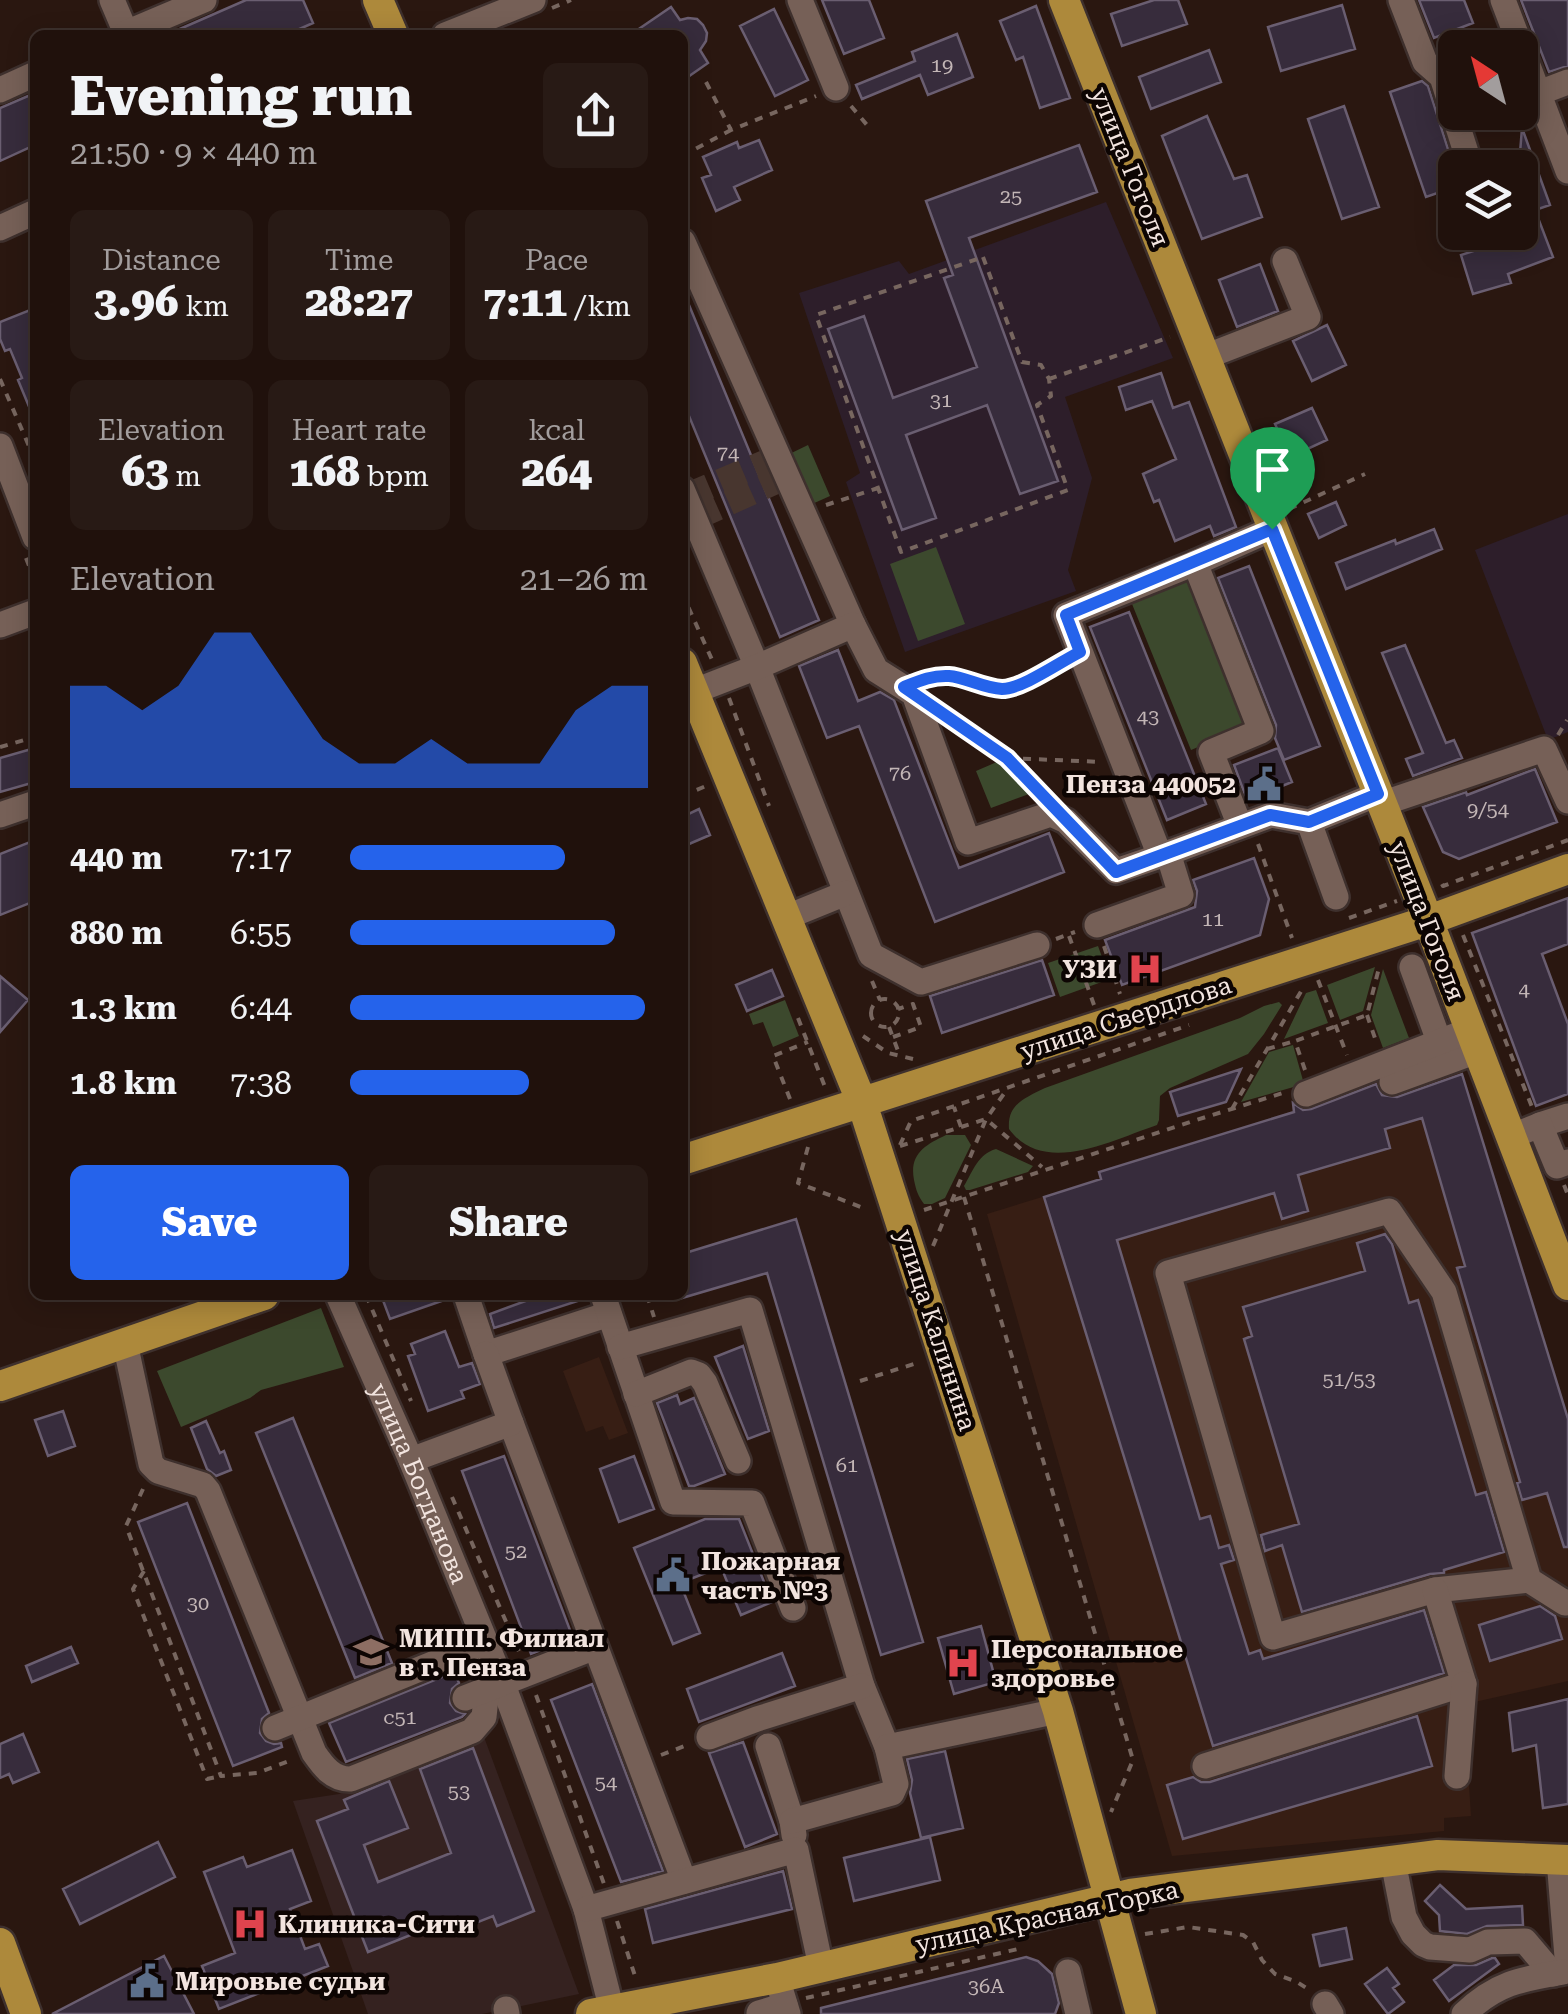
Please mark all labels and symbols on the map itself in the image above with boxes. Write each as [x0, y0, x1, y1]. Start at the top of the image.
north arrow [1438, 30, 1538, 130]
house number: 19 [931, 53, 953, 77]
street label: улица Гоголя [1085, 83, 1175, 251]
house number: 25 [1000, 184, 1022, 208]
house number: 31 [930, 388, 952, 412]
pin [1230, 427, 1315, 530]
house number: 74 [717, 441, 740, 465]
house number: 43 [1137, 704, 1159, 728]
house number: 76 [889, 761, 911, 785]
public building icon: Пенза 440052 [1245, 765, 1283, 803]
place label: Пенза 440052 [1066, 770, 1236, 799]
house number: 9/54 [1467, 797, 1510, 821]
street label: улица Гоголя [1383, 837, 1471, 1005]
house number: 11 [1202, 907, 1224, 931]
hospital icon: УЗИ [1126, 950, 1164, 988]
place label: УЗИ [1063, 955, 1117, 984]
street label: улица Свердлова [1017, 970, 1235, 1066]
house number: 4 [1518, 977, 1530, 1001]
street label: улица Калинина [890, 1226, 982, 1435]
house number: 51/53 [1322, 1367, 1376, 1391]
street label: улица Богданова [364, 1378, 475, 1588]
house number: 61 [836, 1453, 858, 1477]
house number: 52 [505, 1539, 527, 1563]
place label: Пожарная часть №3 [701, 1547, 841, 1605]
public building icon: Пожарная часть №3 [654, 1556, 692, 1594]
house number: 30 [187, 1591, 209, 1615]
place label: МИПП. Филиал в г. Пенза [399, 1624, 604, 1682]
school or university icon: МИПП. Филиал в г. Пенза [352, 1633, 390, 1671]
place label: Персональное здоровье [991, 1635, 1183, 1693]
hospital icon: Персональное здоровье [944, 1644, 982, 1682]
house number: с51 [383, 1705, 417, 1729]
house number: 54 [595, 1770, 618, 1794]
house number: 53 [448, 1779, 470, 1803]
street label: улица Красная Горка [913, 1875, 1181, 1959]
hospital icon: Клиника-Сити [231, 1905, 269, 1943]
place label: Клиника-Сити [278, 1910, 475, 1939]
public building icon: Мировые судьи [128, 1962, 166, 2000]
place label: Мировые судьи [175, 1967, 385, 1996]
house number: 36А [968, 1974, 1004, 1998]

